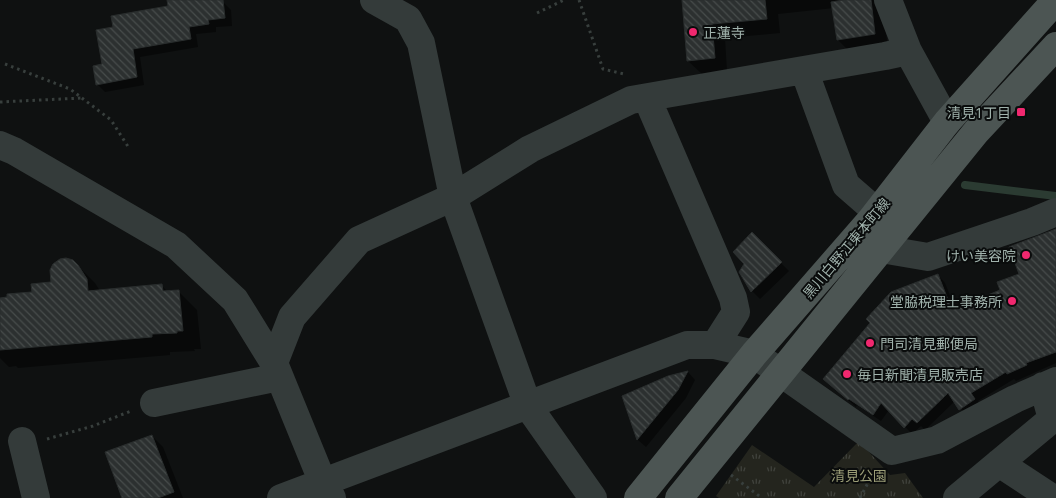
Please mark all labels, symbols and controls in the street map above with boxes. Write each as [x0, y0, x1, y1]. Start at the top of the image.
place label: 正蓮寺 [703, 23, 745, 42]
marker: 正蓮寺 [687, 26, 699, 38]
place label: 清見1丁目 [947, 103, 1011, 122]
marker: 清見1丁目 [1015, 106, 1027, 118]
street label: 黒川白野江東本町線 [798, 194, 894, 302]
place label: けい美容院 [946, 246, 1016, 265]
marker: けい美容院 [1020, 249, 1032, 261]
place label: 堂脇税理士事務所 [890, 292, 1002, 311]
marker: 堂脇税理士事務所 [1006, 295, 1018, 307]
place label: 門司清見郵便局 [880, 334, 978, 353]
marker: 門司清見郵便局 [864, 337, 876, 349]
place label: 毎日新聞清見販売店 [857, 365, 983, 384]
marker: 毎日新聞清見販売店 [841, 368, 853, 380]
park label: 清見公園 [831, 466, 887, 485]

